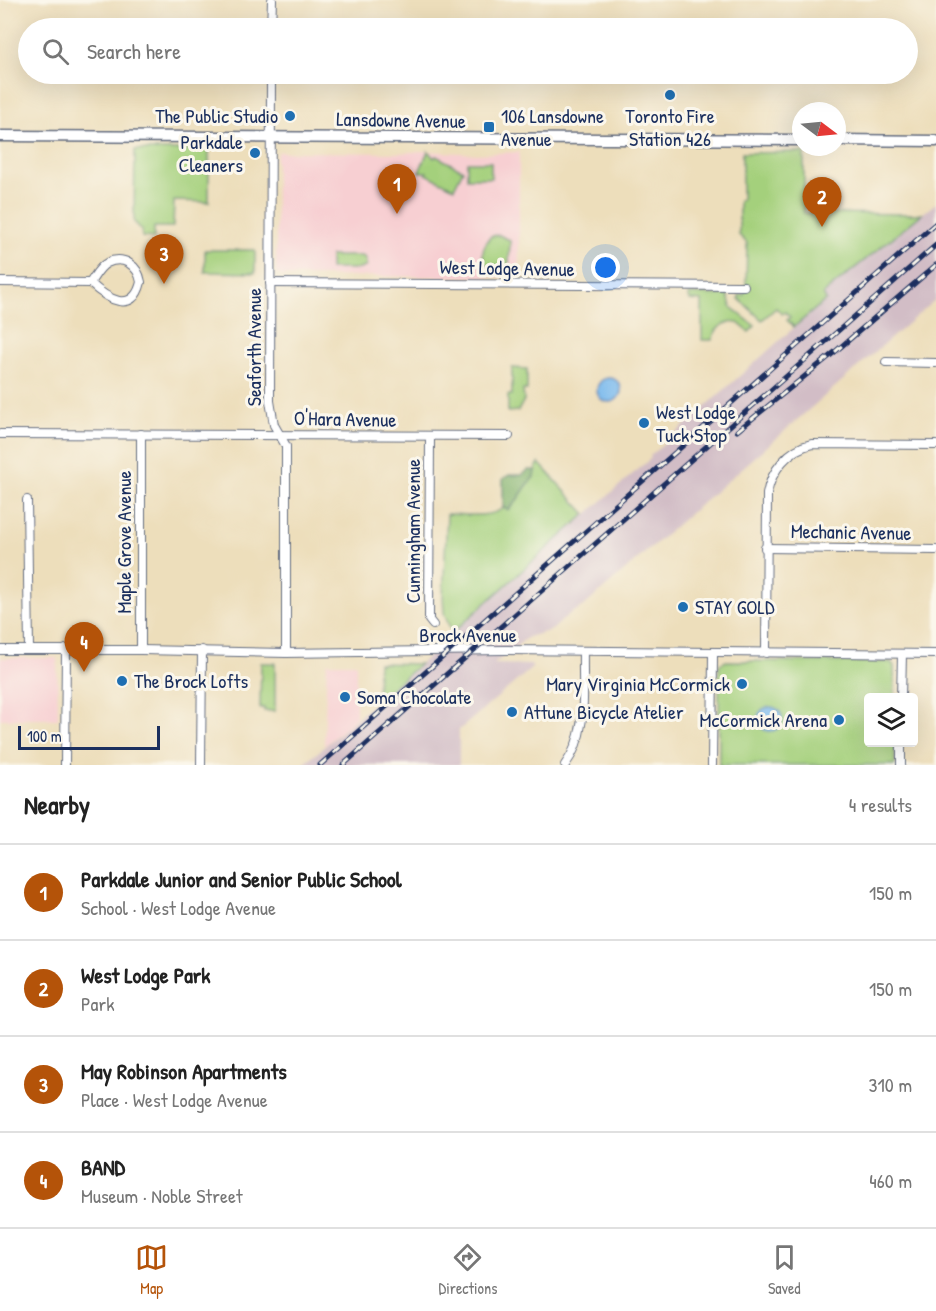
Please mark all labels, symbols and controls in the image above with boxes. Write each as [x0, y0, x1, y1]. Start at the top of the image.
search box [18, 18, 918, 84]
icon: search [39, 35, 72, 68]
text: Search here [87, 36, 181, 66]
marker: Toronto Fire Station 426 [663, 88, 677, 102]
place label: The Public Studio [155, 102, 278, 129]
place label: 106 Lansdowne Avenue [501, 102, 604, 152]
place label: Toronto Fire Station 426 [625, 102, 715, 152]
north arrow [792, 102, 846, 156]
street label: Lansdowne Avenue [336, 105, 466, 134]
marker: The Public Studio [283, 109, 297, 123]
marker: 106 Lansdowne Avenue [482, 120, 496, 134]
place label: Parkdale Cleaners [179, 128, 243, 178]
marker: Parkdale Cleaners [248, 146, 262, 160]
pin: 1 [378, 164, 416, 214]
pin: 2 [802, 178, 842, 227]
pin: 3 [144, 234, 184, 284]
street label: West Lodge Avenue [439, 253, 575, 282]
your location [591, 253, 620, 282]
street label: Seaforth Avenue [240, 288, 267, 406]
place label: West Lodge Tuck Stop [656, 398, 736, 448]
street label: O'Hara Avenue [294, 404, 397, 433]
marker: West Lodge Tuck Stop [637, 416, 651, 430]
street label: Cunningham Avenue [399, 459, 426, 603]
street label: Maple Grove Avenue [110, 471, 137, 613]
street label: Mechanic Avenue [791, 517, 912, 546]
place label: STAY GOLD [695, 593, 775, 620]
marker: STAY GOLD [676, 600, 690, 614]
street label: Brock Avenue [419, 621, 517, 648]
pin: 4 [64, 622, 104, 672]
place label: The Brock Lofts [134, 667, 248, 694]
place label: Mary Virginia McCormick [546, 670, 730, 697]
marker: The Brock Lofts [115, 674, 129, 688]
marker: Mary Virginia McCormick [735, 677, 749, 691]
place label: Soma Chocolate [357, 683, 472, 710]
marker: Soma Chocolate [338, 690, 352, 704]
map controls [864, 693, 918, 747]
button: layers [864, 693, 918, 747]
place label: Attune Bicycle Atelier [524, 698, 684, 725]
marker: Attune Bicycle Atelier [505, 705, 519, 719]
place label: McCormick Arena [700, 706, 827, 733]
marker: McCormick Arena [832, 713, 846, 727]
scale bar [18, 723, 160, 750]
text: 100 m [27, 725, 62, 747]
text: Nearby [24, 787, 90, 822]
text: 4 results [849, 791, 912, 818]
text: Parkdale Junior and Senior Public School [81, 864, 402, 894]
text: 1 [40, 879, 47, 906]
text: 150 m [869, 879, 912, 906]
text: School · West Lodge Avenue [81, 894, 276, 921]
text: West Lodge Park [81, 960, 210, 990]
text: 2 [39, 975, 48, 1002]
text: 150 m [869, 975, 912, 1002]
text: Park [81, 990, 114, 1017]
text: May Robinson Apartments [81, 1056, 287, 1086]
text: 3 [39, 1071, 48, 1098]
text: 310 m [869, 1071, 912, 1098]
text: Place · West Lodge Avenue [81, 1086, 268, 1113]
text: BAND [81, 1152, 125, 1182]
text: 4 [40, 1167, 47, 1194]
text: 460 m [869, 1167, 912, 1194]
text: Museum · Noble Street [81, 1182, 243, 1209]
tab: Map [135, 1241, 168, 1299]
tab: Directions [439, 1241, 497, 1299]
tab: Saved [768, 1241, 801, 1299]

